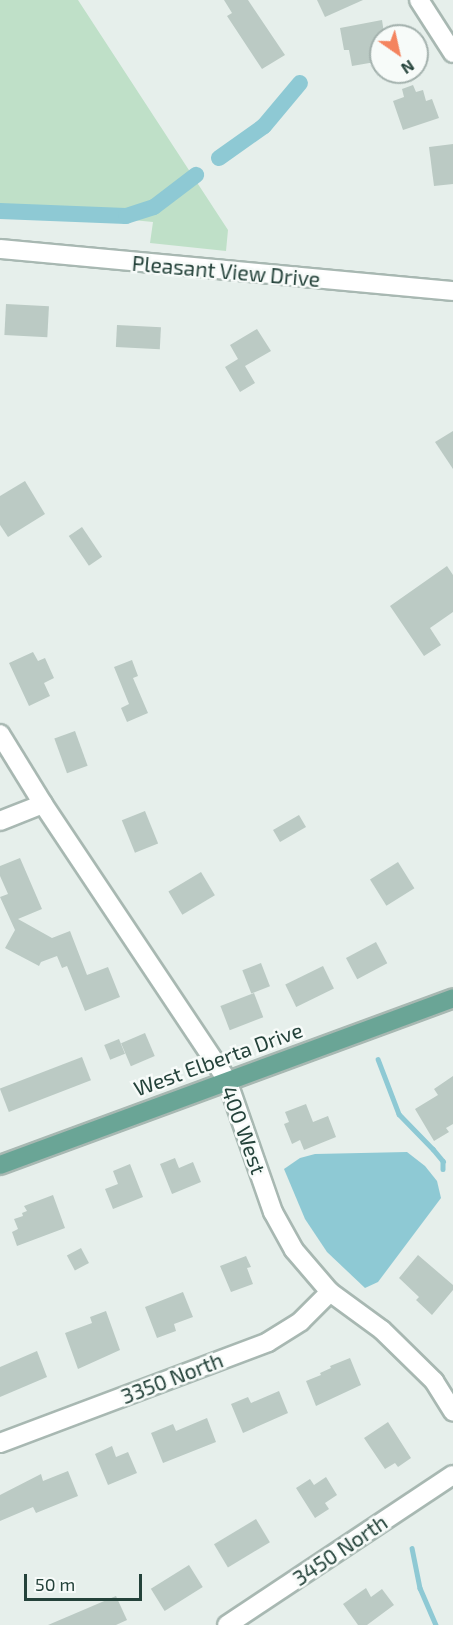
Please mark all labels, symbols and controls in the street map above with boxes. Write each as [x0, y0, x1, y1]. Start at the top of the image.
north arrow [369, 24, 429, 84]
text: N [398, 57, 418, 79]
street label: Pleasant View Drive [130, 250, 322, 292]
street label: West Elberta Drive [130, 1017, 306, 1101]
street label: 400 West [216, 1082, 272, 1178]
street label: 3350 North [117, 1347, 227, 1409]
street label: 3450 North [288, 1509, 392, 1591]
scale bar [27, 1562, 146, 1600]
text: 50 m [35, 1573, 75, 1595]

